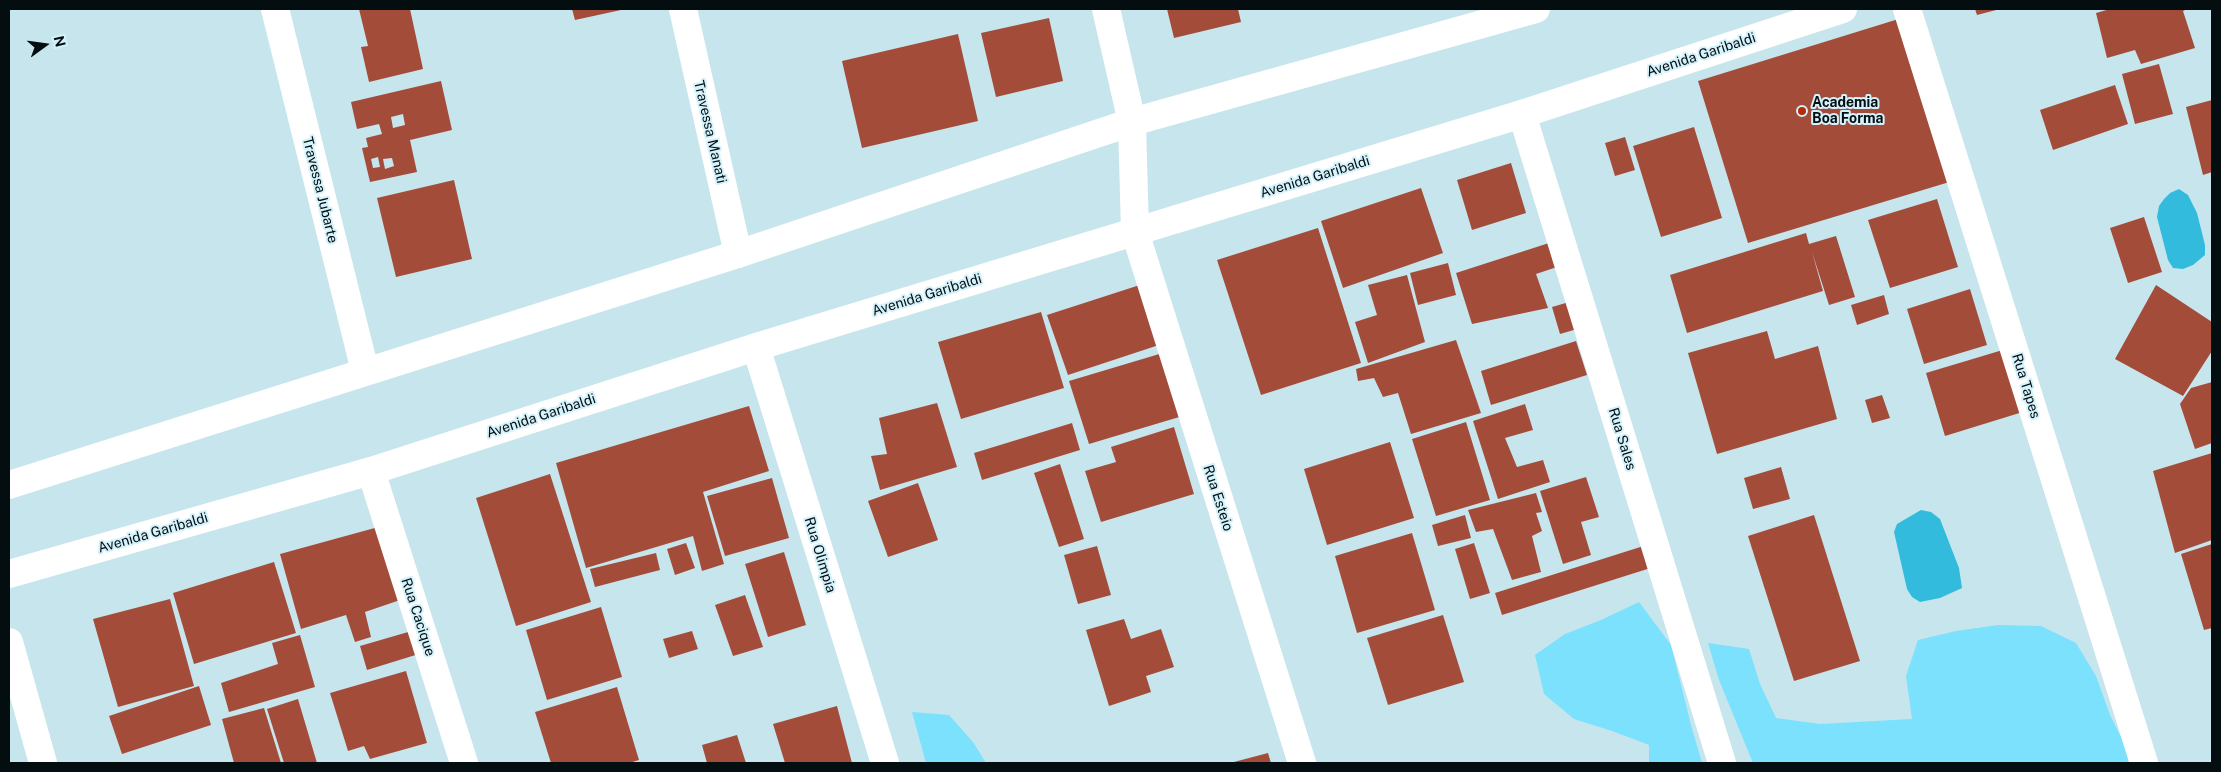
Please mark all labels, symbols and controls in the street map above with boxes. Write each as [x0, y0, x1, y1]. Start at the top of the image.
north arrow [20, 20, 70, 70]
street label: Avenida Garibaldi [1644, 29, 1758, 81]
text: N [50, 34, 69, 49]
street label: Travessa Manati [690, 79, 730, 185]
place label: Academia Boa Forma [1812, 95, 1883, 128]
marker: Academia Boa Forma [1796, 105, 1808, 117]
street label: Travessa Jubarte [299, 135, 341, 245]
street label: Avenida Garibaldi [1258, 152, 1372, 202]
street label: Avenida Garibaldi [870, 270, 984, 320]
street label: Rua Tapes [2008, 351, 2044, 421]
street label: Avenida Garibaldi [484, 390, 598, 442]
street label: Rua Sales [1605, 406, 1639, 472]
street label: Rua Esteio [1199, 463, 1237, 533]
street label: Avenida Garibaldi [96, 509, 210, 557]
street label: Rua Olimpia [801, 515, 839, 595]
street label: Rua Cacique [397, 576, 439, 658]

